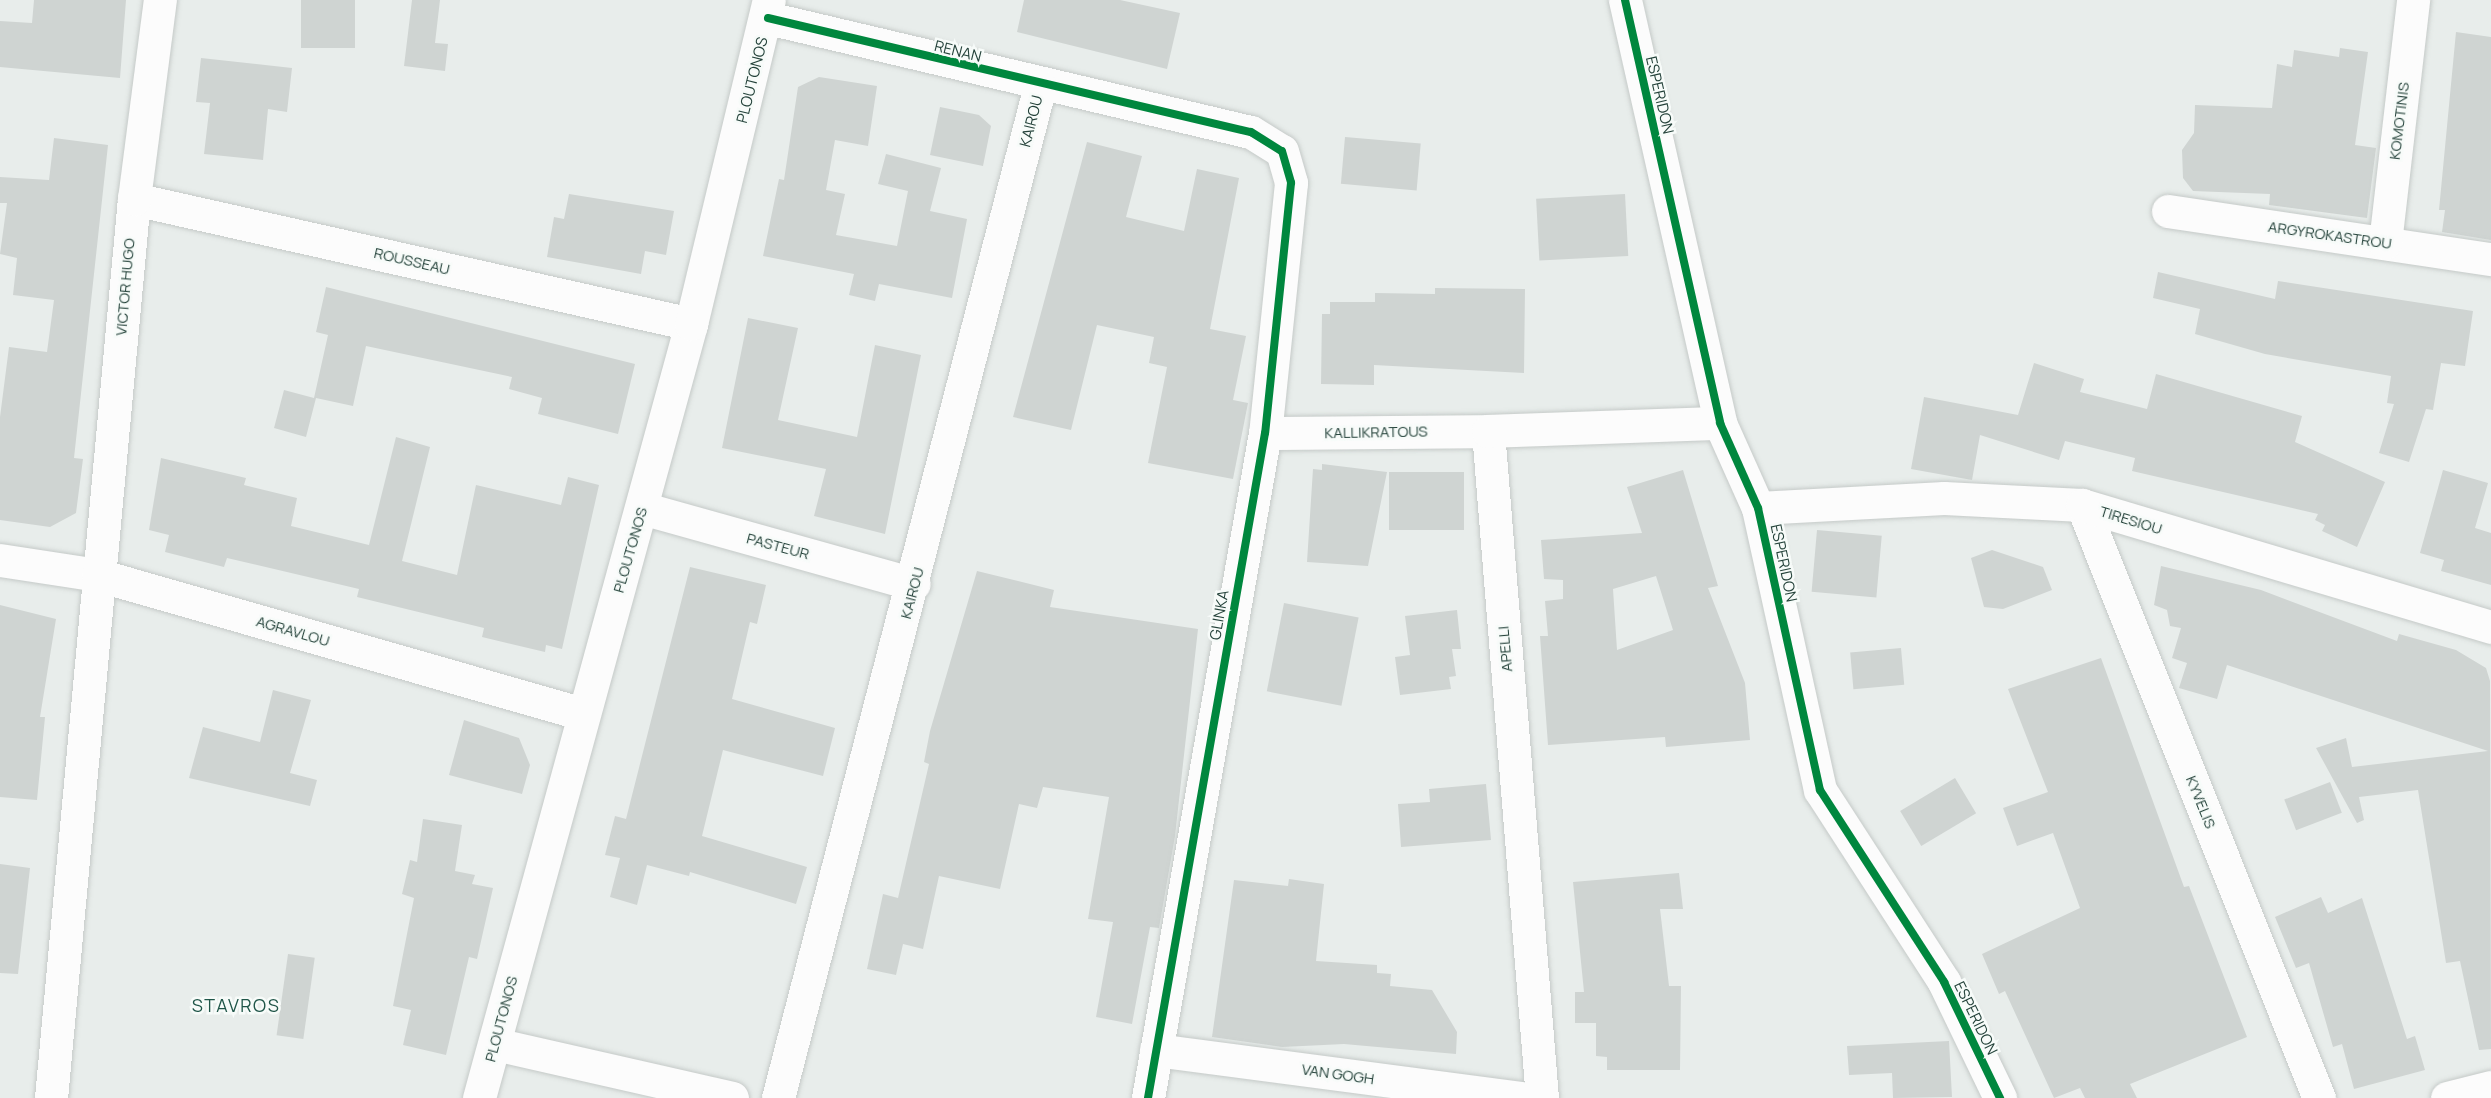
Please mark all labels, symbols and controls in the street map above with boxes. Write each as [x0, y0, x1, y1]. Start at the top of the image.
street label: PLOUTONOS [733, 35, 771, 125]
street label: RENAN [933, 36, 983, 66]
street label: ESPERIDON [1642, 54, 1678, 136]
street label: KOMOTINIS [2385, 81, 2413, 161]
street label: KAIROU [1016, 93, 1046, 149]
street label: ARGYROKASTROU [2267, 217, 2393, 253]
street label: VICTOR HUGO [112, 238, 138, 336]
street label: ROUSSEAU [372, 244, 452, 278]
street label: KALLIKRATOUS [1324, 422, 1428, 442]
street label: TIRESIOU [2098, 502, 2164, 538]
street label: PLOUTONOS [609, 505, 651, 595]
street label: ESPERIDON [1767, 522, 1801, 604]
street label: PASTEUR [745, 529, 811, 563]
street label: KAIROU [896, 565, 928, 621]
street label: GLINKA [1206, 589, 1232, 641]
street label: AGRAVLOU [254, 612, 332, 650]
street label: APELLI [1494, 625, 1516, 673]
street label: KYVELIS [2182, 773, 2220, 831]
street label: PLOUTONOS [481, 974, 521, 1064]
street label: ESPERIDON [1951, 978, 2001, 1058]
district label: STAVROS [192, 994, 280, 1016]
street label: VAN GOGH [1301, 1060, 1375, 1088]

